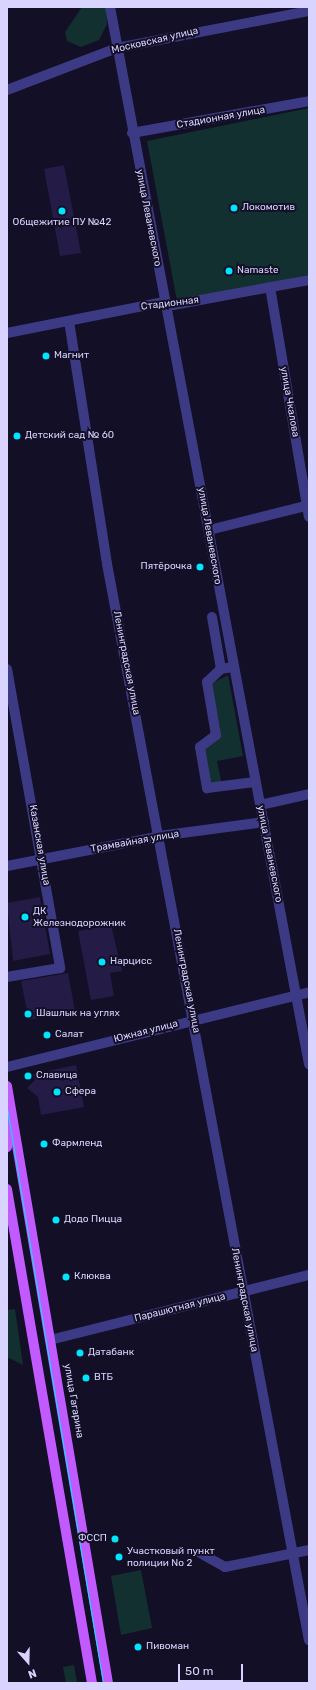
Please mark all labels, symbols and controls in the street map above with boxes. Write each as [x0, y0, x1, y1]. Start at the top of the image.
street label: Московская улица [110, 25, 200, 57]
street label: Стадионная улица [176, 104, 266, 132]
street label: улица Леваневского [133, 168, 163, 268]
place label: Локомотив [242, 202, 295, 214]
marker: Локомотив [229, 203, 239, 213]
marker: Общежитие ПУ №42 [57, 206, 67, 216]
place label: Общежитие ПУ №42 [13, 217, 111, 229]
place label: Namaste [237, 265, 278, 277]
marker: Namaste [224, 266, 234, 276]
street label: Стадионная [140, 294, 200, 314]
place label: Магнит [54, 350, 89, 362]
marker: Магнит [41, 351, 51, 361]
street label: улица Чкалова [277, 366, 301, 438]
place label: Детский сад № 60 [25, 430, 114, 442]
marker: Детский сад № 60 [12, 431, 22, 441]
street label: улица Леваневского [195, 486, 223, 586]
place label: Пятёрочка [141, 561, 192, 573]
marker: Пятёрочка [195, 562, 205, 572]
street label: Ленинградская улица [110, 610, 142, 716]
street label: Казанская улица [26, 804, 52, 886]
street label: улица Леваневского [254, 804, 284, 904]
street label: Трамвайная улица [90, 828, 180, 856]
place label: ДК Железнодорожник [33, 905, 126, 928]
marker: ДК Железнодорожник [20, 912, 30, 922]
street label: Ленинградская улица [170, 928, 202, 1034]
place label: Нарцисс [110, 956, 152, 968]
marker: Нарцисс [97, 957, 107, 967]
place label: Шашлык на углях [36, 1008, 120, 1020]
marker: Шашлык на углях [23, 1009, 33, 1019]
street label: Южная улица [113, 1018, 179, 1046]
place label: Салат [55, 1029, 84, 1041]
marker: Салат [42, 1030, 52, 1040]
place label: Славица [36, 1070, 77, 1082]
marker: Славица [23, 1071, 33, 1081]
place label: Сфера [65, 1086, 96, 1098]
marker: Сфера [52, 1087, 62, 1097]
place label: Фармленд [52, 1138, 102, 1150]
marker: Фармленд [39, 1139, 49, 1149]
place label: Додо Пицца [64, 1214, 122, 1226]
marker: Додо Пицца [51, 1215, 61, 1225]
street label: Ленинградская улица [228, 1247, 260, 1353]
place label: Клюква [74, 1271, 111, 1283]
marker: Клюква [61, 1272, 71, 1282]
street label: Парашютная улица [133, 1291, 227, 1325]
place label: Датабанк [88, 1347, 134, 1359]
marker: Датабанк [75, 1348, 85, 1358]
street label: улица Гагарина [61, 1363, 85, 1439]
place label: ВТБ [94, 1372, 113, 1384]
marker: ВТБ [81, 1373, 91, 1383]
place label: ФССП [78, 1533, 107, 1545]
marker: ФССП [110, 1534, 120, 1544]
place label: Участковый пункт полиции No 2 [127, 1545, 215, 1568]
marker: Участковый пункт полиции No 2 [114, 1552, 124, 1562]
place label: Пивоман [146, 1641, 189, 1653]
north arrow [8, 1642, 48, 1682]
marker: Пивоман [133, 1642, 143, 1652]
scale bar [180, 1656, 245, 1682]
text: 50 m [185, 1664, 213, 1678]
text: N [26, 1666, 38, 1681]

